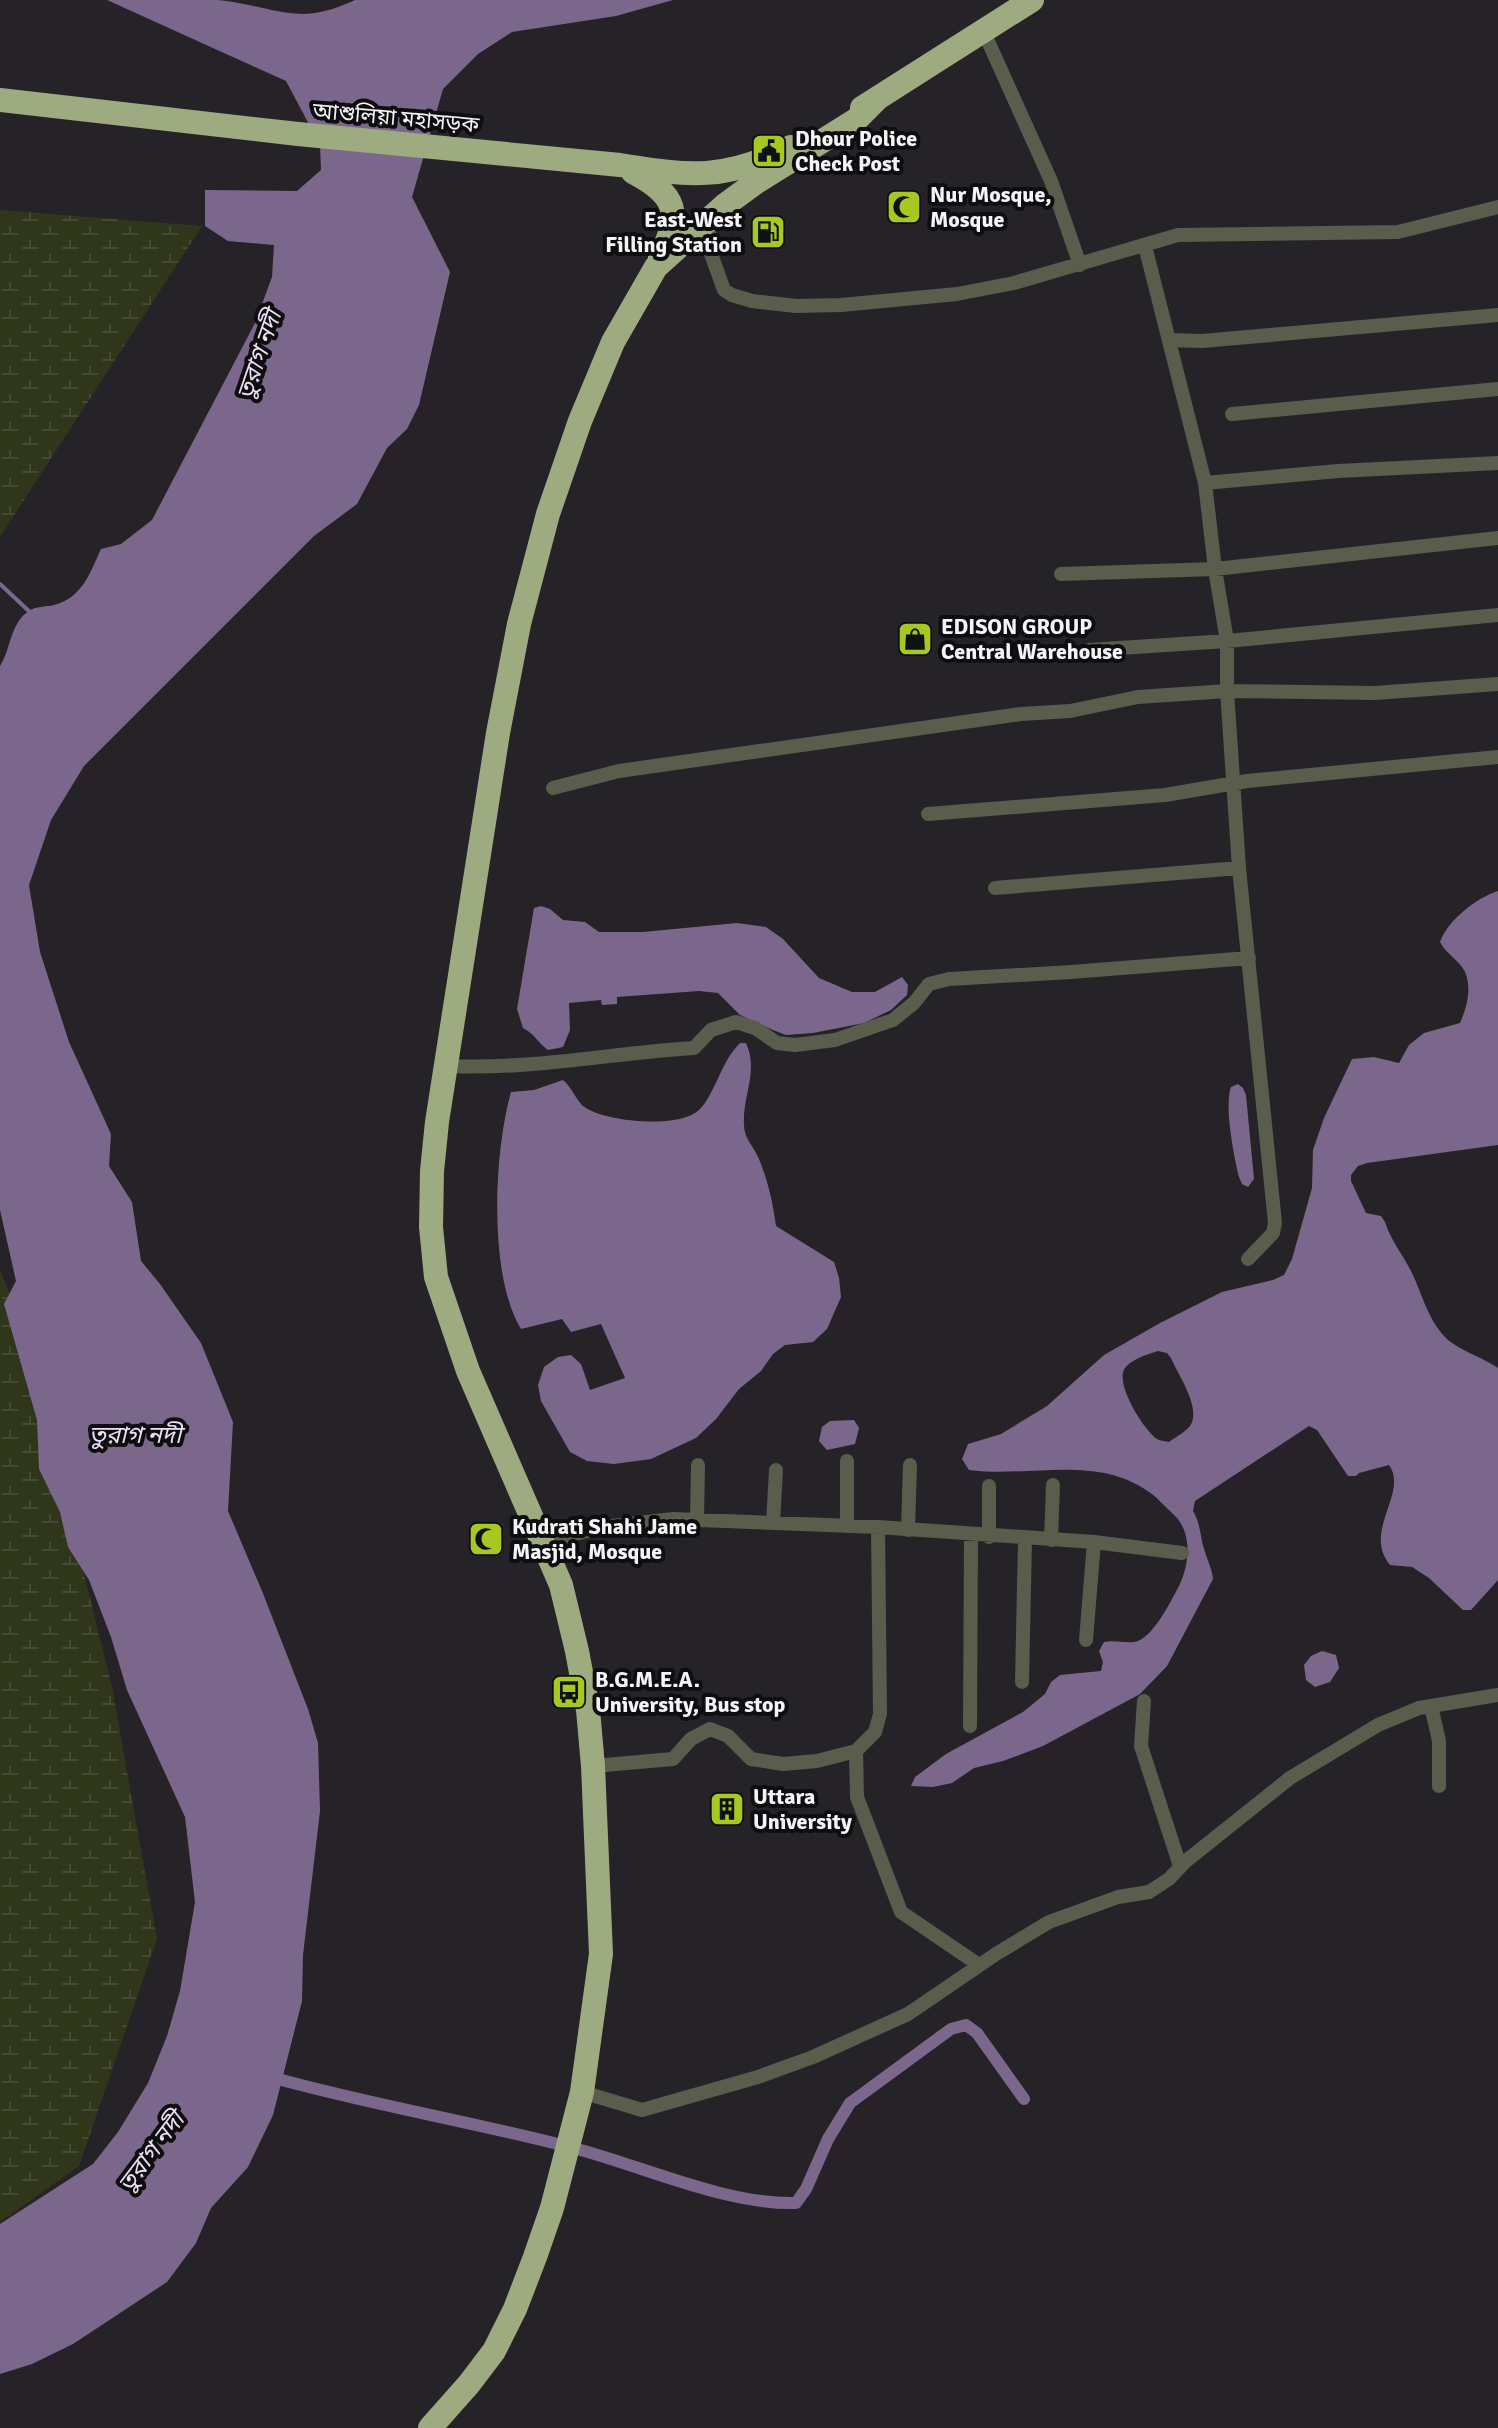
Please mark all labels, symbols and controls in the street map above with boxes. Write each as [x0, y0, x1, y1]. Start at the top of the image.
street label: আশুলিয়া মহাসড়ক [311, 97, 480, 138]
place label: Dhour Police Check Post [795, 125, 917, 177]
public building icon: Dhour Police Check Post [750, 132, 788, 170]
place label: Nur Mosque, Mosque [930, 181, 1052, 233]
mosque icon: Nur Mosque, Mosque [885, 188, 923, 226]
place label: East-West Filling Station [605, 206, 742, 258]
fuel station icon: East-West Filling Station [749, 213, 787, 251]
water label: তুরাগ নদী [230, 302, 290, 404]
place label: EDISON GROUP Central Warehouse [941, 613, 1123, 665]
shop icon: EDISON GROUP Central Warehouse [896, 620, 934, 658]
water label: তুরাগ নদী [89, 1420, 186, 1450]
place label: Kudrati Shahi Jame Masjid, Mosque [512, 1513, 697, 1565]
mosque icon: Kudrati Shahi Jame Masjid, Mosque [467, 1520, 505, 1558]
place label: B.G.M.E.A. University, Bus stop [595, 1666, 786, 1718]
bus stop icon: B.G.M.E.A. University, Bus stop [550, 1673, 588, 1711]
place label: Uttara University [753, 1783, 852, 1835]
building icon: Uttara University [708, 1790, 746, 1828]
water label: তুরাগ নদী [111, 2102, 194, 2198]

